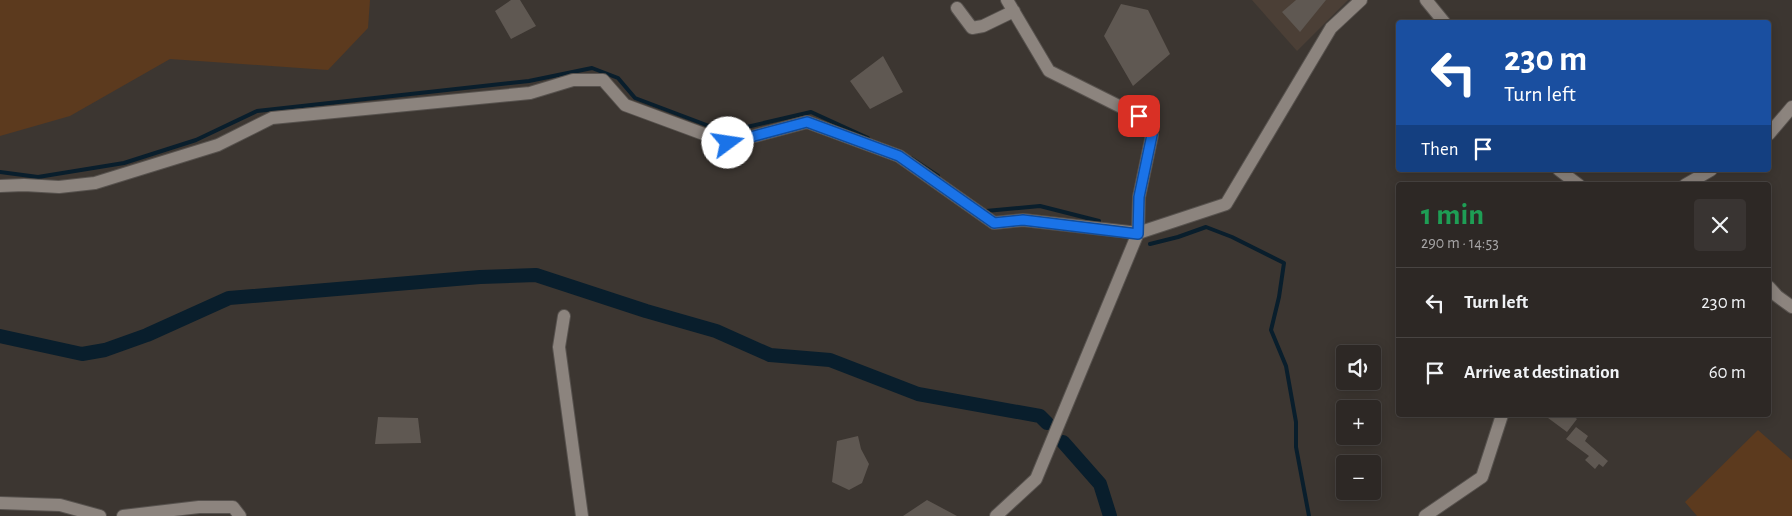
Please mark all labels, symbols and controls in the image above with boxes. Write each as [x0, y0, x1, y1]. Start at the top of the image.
icon: left [1421, 40, 1486, 105]
text: 230 m [1504, 42, 1587, 77]
text: Turn left [1504, 83, 1576, 105]
pin [1118, 95, 1160, 137]
icon: arrive [1125, 102, 1153, 130]
position arrow [701, 116, 753, 168]
icon: arrive [1469, 135, 1497, 163]
text: Then [1421, 140, 1459, 159]
button: close [1694, 199, 1746, 251]
text: 1 min [1421, 200, 1484, 230]
text: 290 m · 14:53 [1421, 235, 1499, 251]
icon: left [1421, 289, 1449, 317]
text: Turn left [1464, 293, 1528, 312]
text: 230 m [1701, 293, 1746, 312]
map controls [1336, 345, 1381, 500]
button: sound [1336, 345, 1381, 390]
icon: arrive [1421, 359, 1449, 387]
text: Arrive at destination [1464, 363, 1620, 382]
text: 60 m [1709, 363, 1746, 382]
button: + [1336, 400, 1381, 445]
button: − [1336, 455, 1381, 500]

